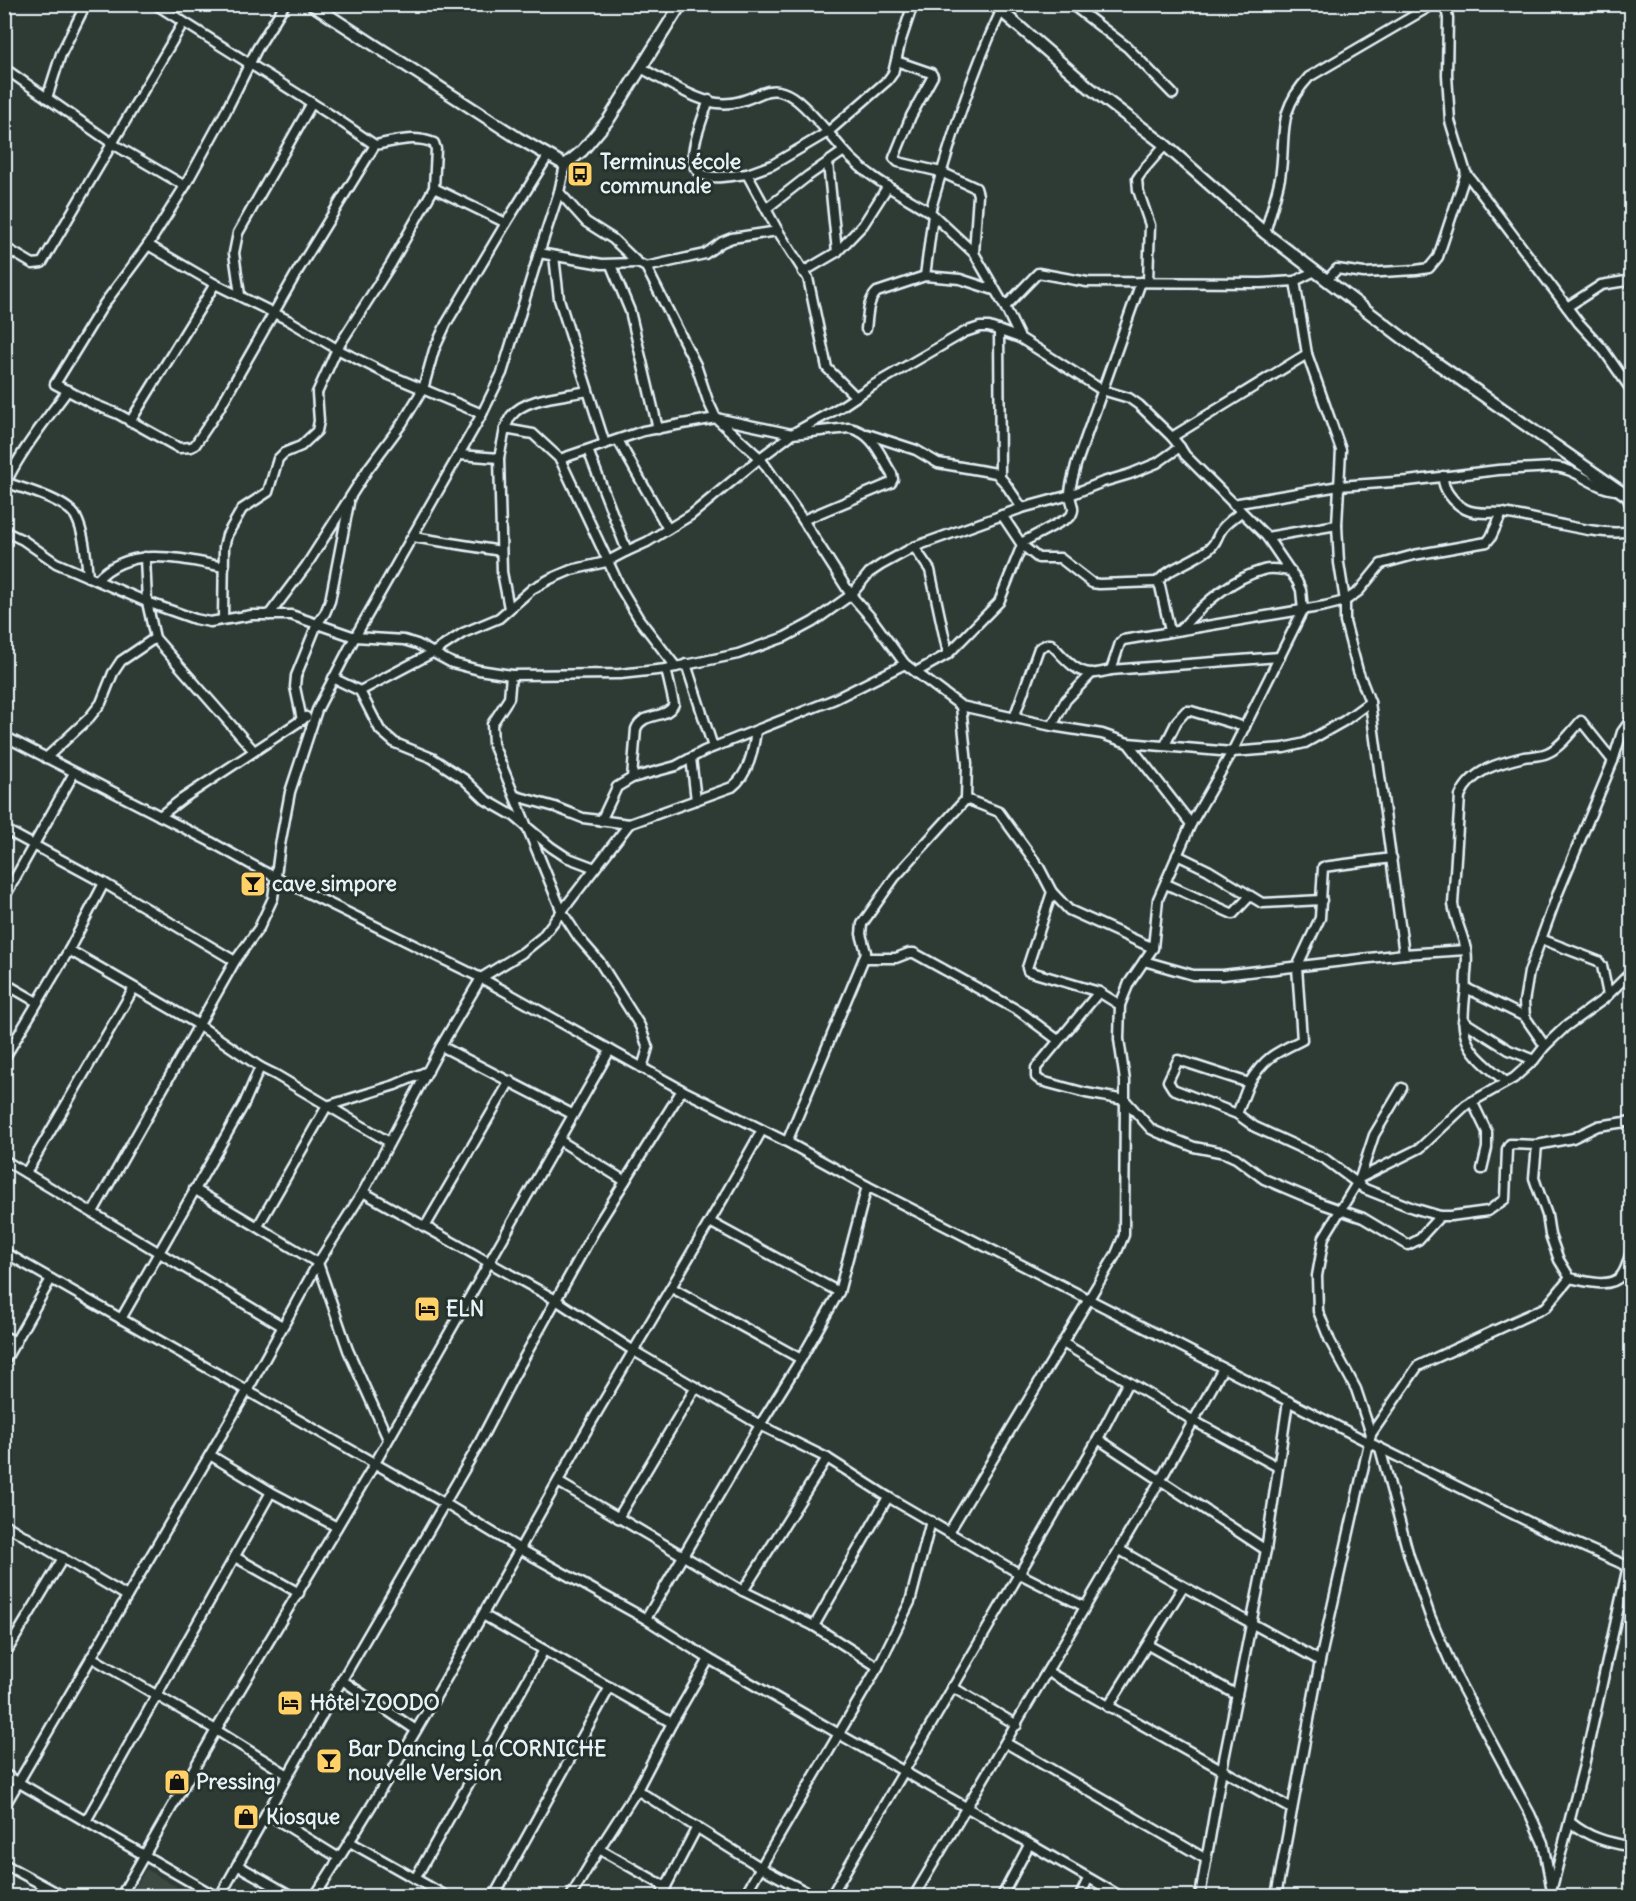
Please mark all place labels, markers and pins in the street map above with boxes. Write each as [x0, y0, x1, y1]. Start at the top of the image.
place label: Terminus école communale [600, 148, 741, 199]
bus stop icon: Terminus école communale [565, 159, 595, 189]
bar icon: cave simpore [238, 869, 268, 899]
place label: cave simpore [272, 870, 397, 897]
hotel icon: ELN [412, 1294, 442, 1324]
place label: ELN [446, 1295, 484, 1322]
hotel icon: Hôtel ZOODO [275, 1688, 305, 1718]
place label: Hôtel ZOODO [310, 1689, 440, 1716]
place label: Bar Dancing La CORNICHE nouvelle Version [348, 1735, 606, 1786]
bar icon: Bar Dancing La CORNICHE nouvelle Version [314, 1746, 344, 1776]
shop icon: Pressing [162, 1767, 192, 1797]
place label: Pressing [196, 1768, 276, 1795]
shop icon: Kiosque [231, 1802, 261, 1832]
place label: Kiosque [266, 1803, 340, 1830]

